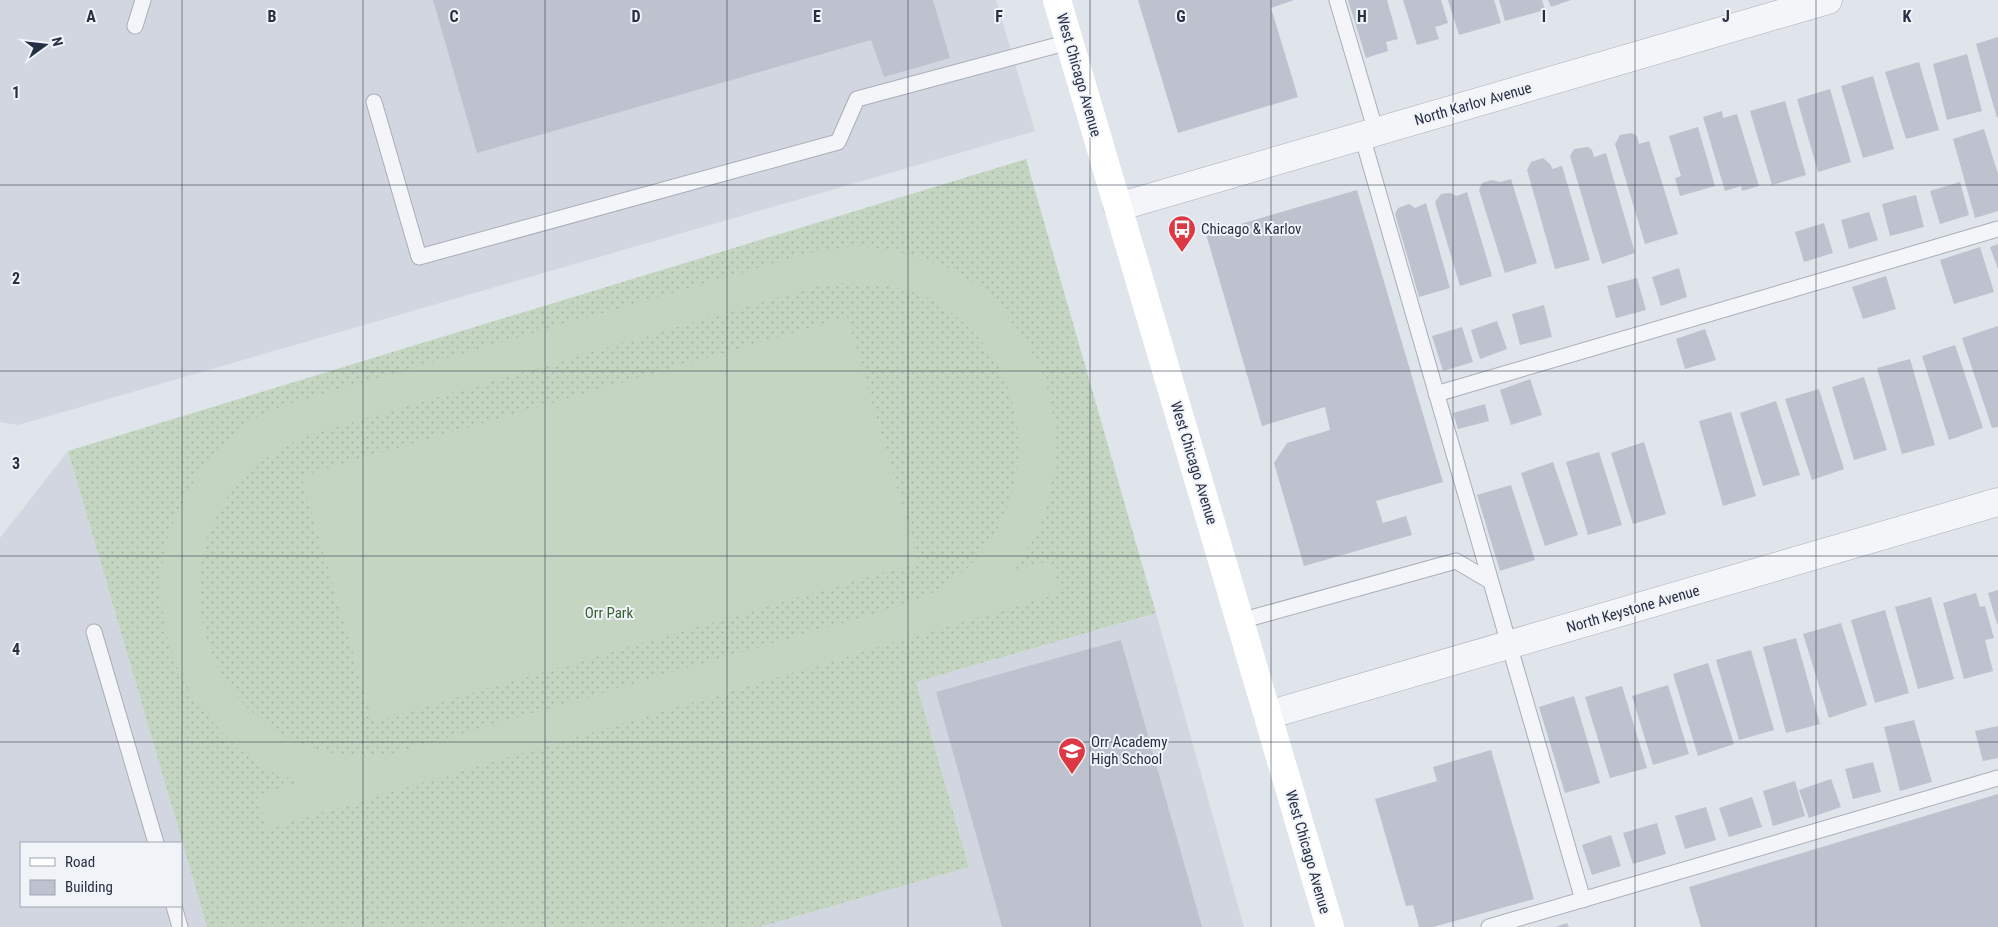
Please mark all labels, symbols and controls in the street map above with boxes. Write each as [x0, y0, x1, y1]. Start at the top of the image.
text: A [86, 7, 96, 26]
text: B [268, 7, 277, 26]
text: C [449, 7, 459, 26]
text: D [631, 7, 641, 26]
text: E [813, 7, 821, 26]
text: F [995, 7, 1003, 26]
text: G [1176, 7, 1186, 26]
text: H [1357, 7, 1367, 26]
text: I [1542, 7, 1546, 26]
text: J [1722, 7, 1730, 26]
text: K [1903, 7, 1912, 26]
street label: West Chicago Avenue [1053, 11, 1105, 139]
north arrow [20, 20, 70, 70]
text: N [49, 35, 66, 48]
street label: North Karlov Avenue [1412, 79, 1534, 129]
text: 1 [12, 83, 20, 102]
bus stop icon: Chicago & Karlov [1167, 214, 1197, 253]
place label: Chicago & Karlov [1201, 220, 1302, 238]
text: 2 [12, 269, 20, 288]
street label: West Chicago Avenue [1167, 399, 1221, 527]
text: 3 [12, 454, 20, 473]
street label: North Keystone Avenue [1564, 581, 1702, 637]
park label: Orr Park [585, 604, 633, 622]
text: 4 [12, 640, 20, 659]
place label: Orr Academy High School [1091, 733, 1167, 768]
school or university icon: Orr Academy High School [1057, 736, 1087, 775]
street label: West Chicago Avenue [1282, 788, 1334, 916]
legend [20, 842, 182, 907]
text: Road [65, 853, 95, 871]
text: Building [65, 878, 113, 896]

